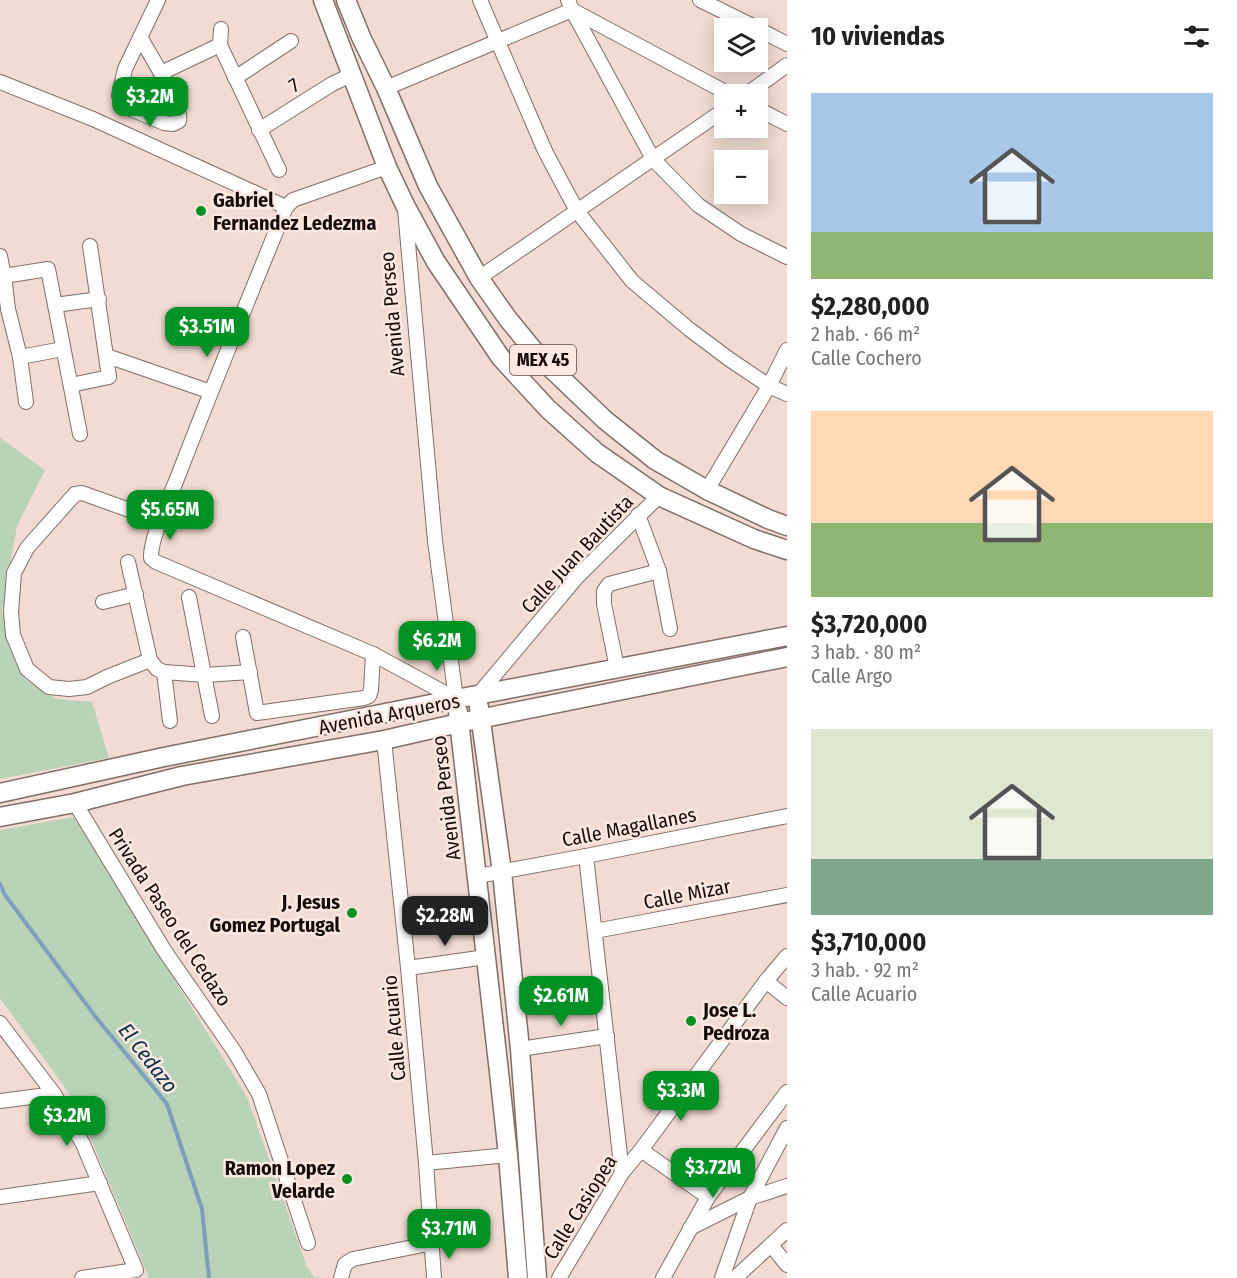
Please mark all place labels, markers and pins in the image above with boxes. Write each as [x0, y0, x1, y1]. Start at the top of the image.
pin: $3.2M [108, 77, 192, 128]
place label: Gabriel Fernandez Ledezma [213, 188, 376, 235]
marker: Gabriel Fernandez Ledezma [194, 204, 208, 218]
pin: $3.51M [158, 307, 256, 358]
pin: $5.65M [121, 490, 219, 541]
pin: $6.2M [395, 621, 479, 672]
place label: J. Jesus Gomez Portugal [209, 890, 341, 937]
pin: $2.28M [396, 896, 494, 947]
marker: J. Jesus Gomez Portugal [345, 906, 359, 920]
pin: $2.61M [512, 976, 610, 1027]
place label: Jose L. Pedroza [702, 998, 770, 1045]
marker: Jose L. Pedroza [684, 1014, 698, 1028]
pin: $3.3M [639, 1071, 723, 1122]
pin: $3.2M [25, 1096, 109, 1147]
pin: $3.72M [664, 1148, 762, 1199]
place label: Ramon Lopez Velarde [225, 1156, 336, 1203]
marker: Ramon Lopez Velarde [340, 1172, 354, 1186]
pin: $3.71M [400, 1209, 498, 1260]

